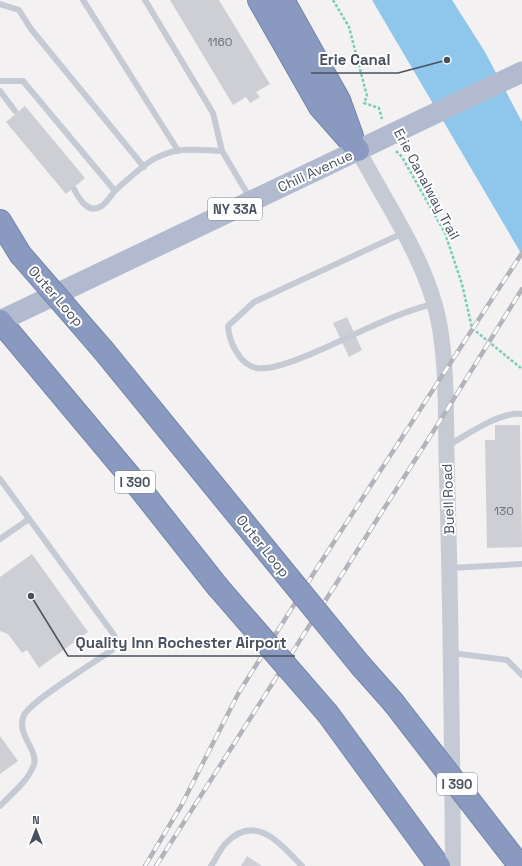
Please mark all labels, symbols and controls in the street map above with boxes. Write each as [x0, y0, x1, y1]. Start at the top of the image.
house number: 1160 [207, 34, 233, 50]
callout: Erie Canal [311, 46, 398, 73]
text: Erie Canal [320, 50, 390, 69]
street label: Erie Canalway Trail [390, 125, 464, 243]
street label: Chili Avenue [275, 146, 355, 196]
road number: NY 33A [208, 198, 262, 220]
street label: Outer Loop [25, 262, 87, 330]
street label: Buell Road [438, 463, 458, 535]
road number: I 390 [115, 471, 155, 493]
house number: 130 [494, 503, 514, 519]
street label: Outer Loop [232, 511, 294, 581]
callout: Quality Inn Rochester Airport [68, 629, 295, 656]
text: Quality Inn Rochester Airport [76, 633, 287, 652]
road number: I 390 [437, 773, 477, 795]
north arrow [16, 810, 56, 850]
text: N [32, 813, 40, 827]

